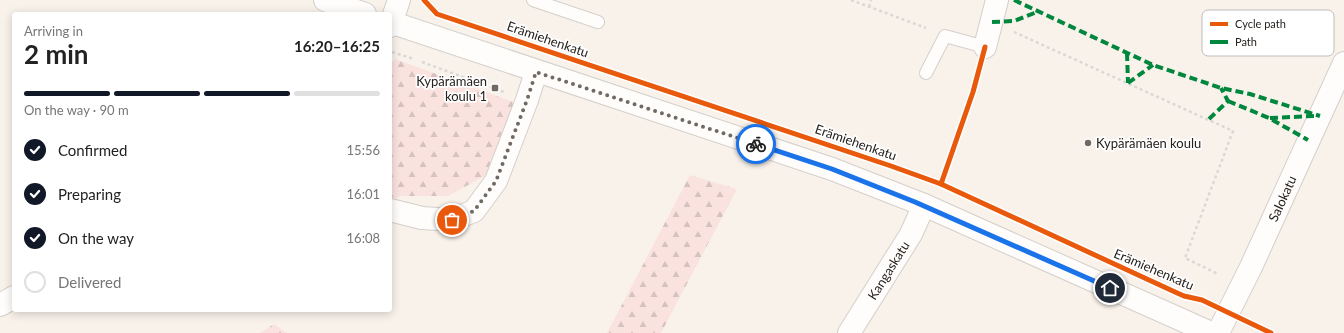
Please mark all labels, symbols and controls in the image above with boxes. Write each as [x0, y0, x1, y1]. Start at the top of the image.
legend [1202, 10, 1334, 56]
text: Cycle path [1235, 17, 1286, 30]
street label: Erämiehenkatu [505, 18, 591, 60]
text: Arriving in [24, 23, 83, 39]
text: Path [1235, 35, 1257, 48]
text: 16:20–16:25 [294, 37, 380, 55]
text: 2 min [24, 38, 88, 70]
place label: Kypärämäen koulu 1 [416, 73, 487, 104]
marker: Kypärämäen koulu 1 [490, 83, 500, 93]
text: On the way · 90 m [24, 102, 129, 118]
street label: Erämiehenkatu [813, 121, 899, 163]
courier [736, 124, 776, 164]
icon: bike [745, 133, 767, 155]
place label: Kypärämäen koulu [1096, 135, 1201, 151]
marker: Kypärämäen koulu [1083, 138, 1093, 148]
icon: check [24, 139, 46, 161]
text: Confirmed [58, 141, 127, 159]
text: 15:56 [347, 142, 380, 158]
street label: Salokatu [1265, 173, 1300, 224]
icon: check [24, 183, 46, 205]
text: Preparing [58, 185, 121, 203]
text: 16:01 [347, 186, 380, 202]
pin [435, 203, 469, 237]
icon: bag [441, 209, 463, 231]
icon: check [24, 227, 46, 249]
text: On the way [58, 229, 134, 247]
text: 16:08 [347, 230, 380, 246]
street label: Kangaskatu [864, 238, 913, 303]
street label: Erämiehenkatu [1112, 245, 1196, 293]
pin [1093, 271, 1127, 305]
text: Delivered [58, 273, 121, 291]
icon: home [1099, 277, 1121, 299]

